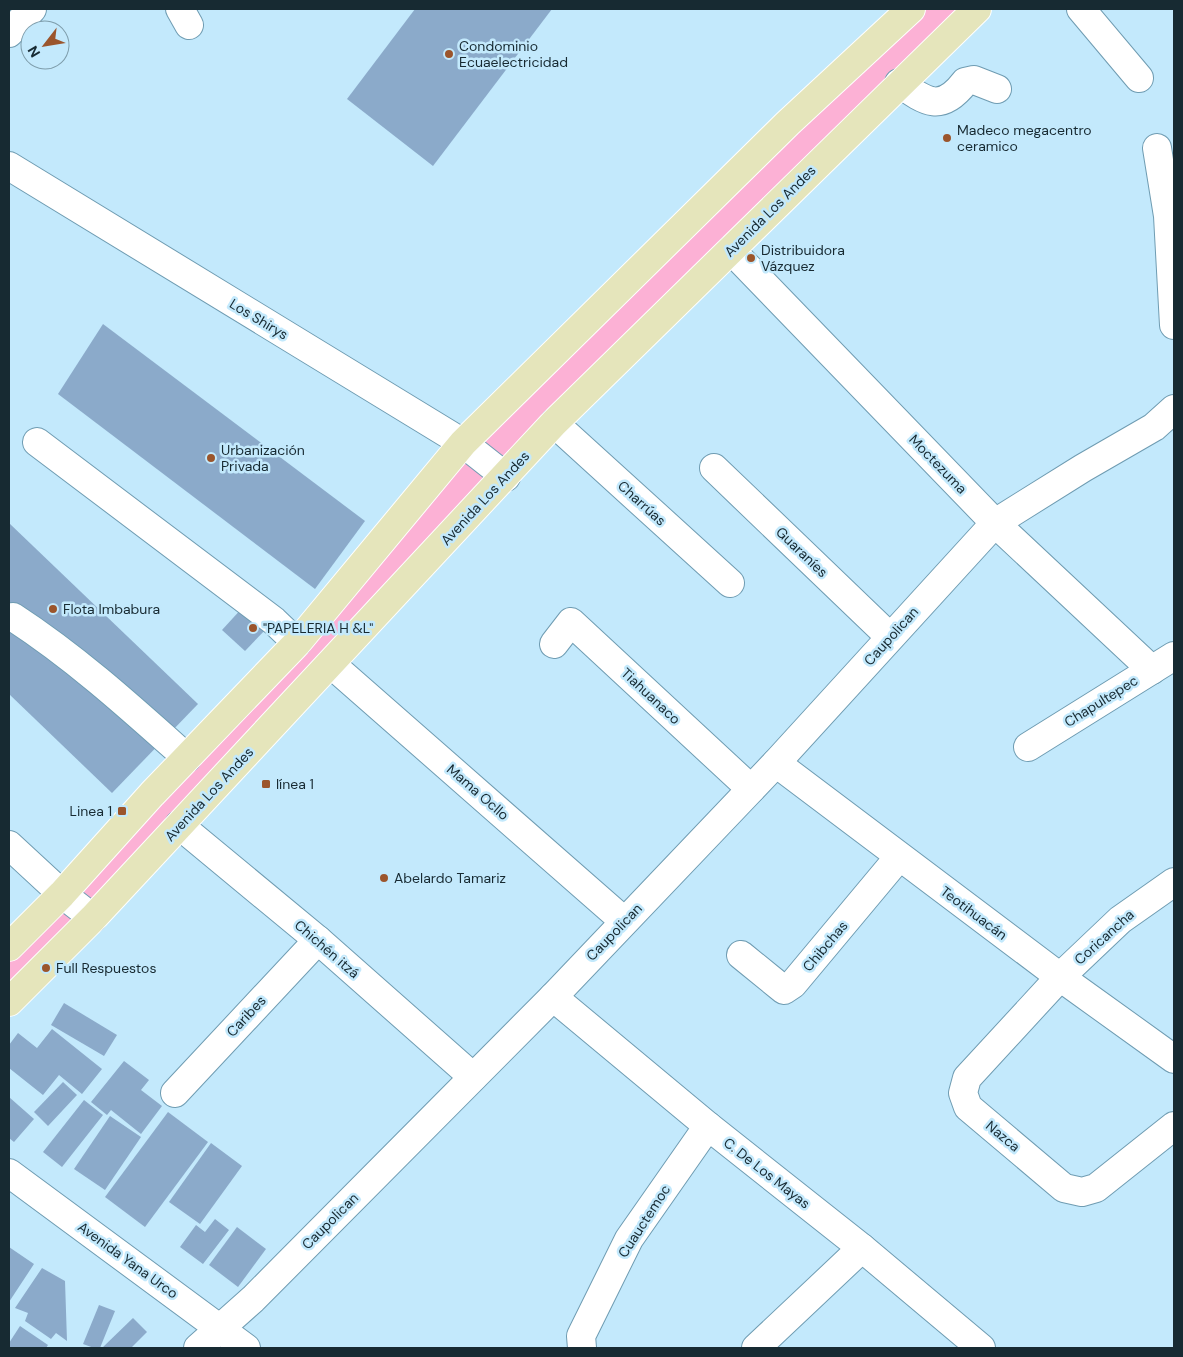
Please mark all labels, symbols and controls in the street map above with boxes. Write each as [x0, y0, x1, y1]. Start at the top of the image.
north arrow [20, 20, 70, 70]
place label: Condominio Ecuaelectricidad [459, 37, 568, 71]
text: N [24, 43, 44, 61]
marker: Condominio Ecuaelectricidad [443, 48, 455, 60]
place label: Madeco megacentro ceramico [957, 121, 1092, 155]
marker: Madeco megacentro ceramico [941, 132, 953, 144]
street label: Avenida Los Andes [720, 161, 820, 261]
place label: Distribuidora Vázquez [761, 241, 845, 275]
marker: Distribuidora Vázquez [745, 252, 757, 264]
street label: Los Shirys [226, 294, 292, 344]
street label: Moctezuma [905, 431, 971, 497]
place label: Urbanización Privada [221, 441, 305, 475]
street label: Avenida Los Andes [437, 447, 533, 549]
marker: Urbanización Privada [205, 452, 217, 464]
street label: Charrúas [614, 477, 670, 529]
street label: Guaraníes [772, 523, 832, 581]
place label: Flota Imbabura [63, 600, 160, 618]
marker: Flota Imbabura [47, 603, 59, 615]
street label: Caupolican [860, 603, 922, 669]
place label: "PAPELERIA H &L" [263, 619, 373, 637]
marker: "PAPELERIA H &L" [247, 622, 259, 634]
street label: Tiahuanaco [618, 664, 684, 728]
street label: Chapultepec [1061, 671, 1141, 731]
street label: Avenida Los Andes [161, 743, 257, 845]
street label: Mama Ocllo [443, 760, 513, 824]
place label: línea 1 [276, 775, 314, 793]
marker: línea 1 [260, 778, 272, 790]
place label: Linea 1 [70, 802, 112, 820]
marker: Linea 1 [116, 805, 128, 817]
place label: Abelardo Tamariz [394, 869, 506, 887]
marker: Abelardo Tamariz [378, 872, 390, 884]
street label: Teotihuacán [937, 882, 1011, 944]
street label: Caupolican [582, 900, 646, 964]
street label: Coricancha [1070, 905, 1138, 969]
street label: Chichén itzá [291, 916, 363, 982]
street label: Chibchas [799, 917, 851, 975]
place label: Full Respuestos [56, 959, 156, 977]
marker: Full Respuestos [40, 962, 52, 974]
street label: Caribes [222, 992, 270, 1040]
street label: Nazca [982, 1116, 1024, 1156]
street label: C. De Los Mayas [720, 1134, 814, 1212]
street label: Cuauctemoc [614, 1181, 674, 1261]
street label: Caupolican [298, 1189, 362, 1253]
street label: Avenida Yana Urco [74, 1218, 182, 1302]

